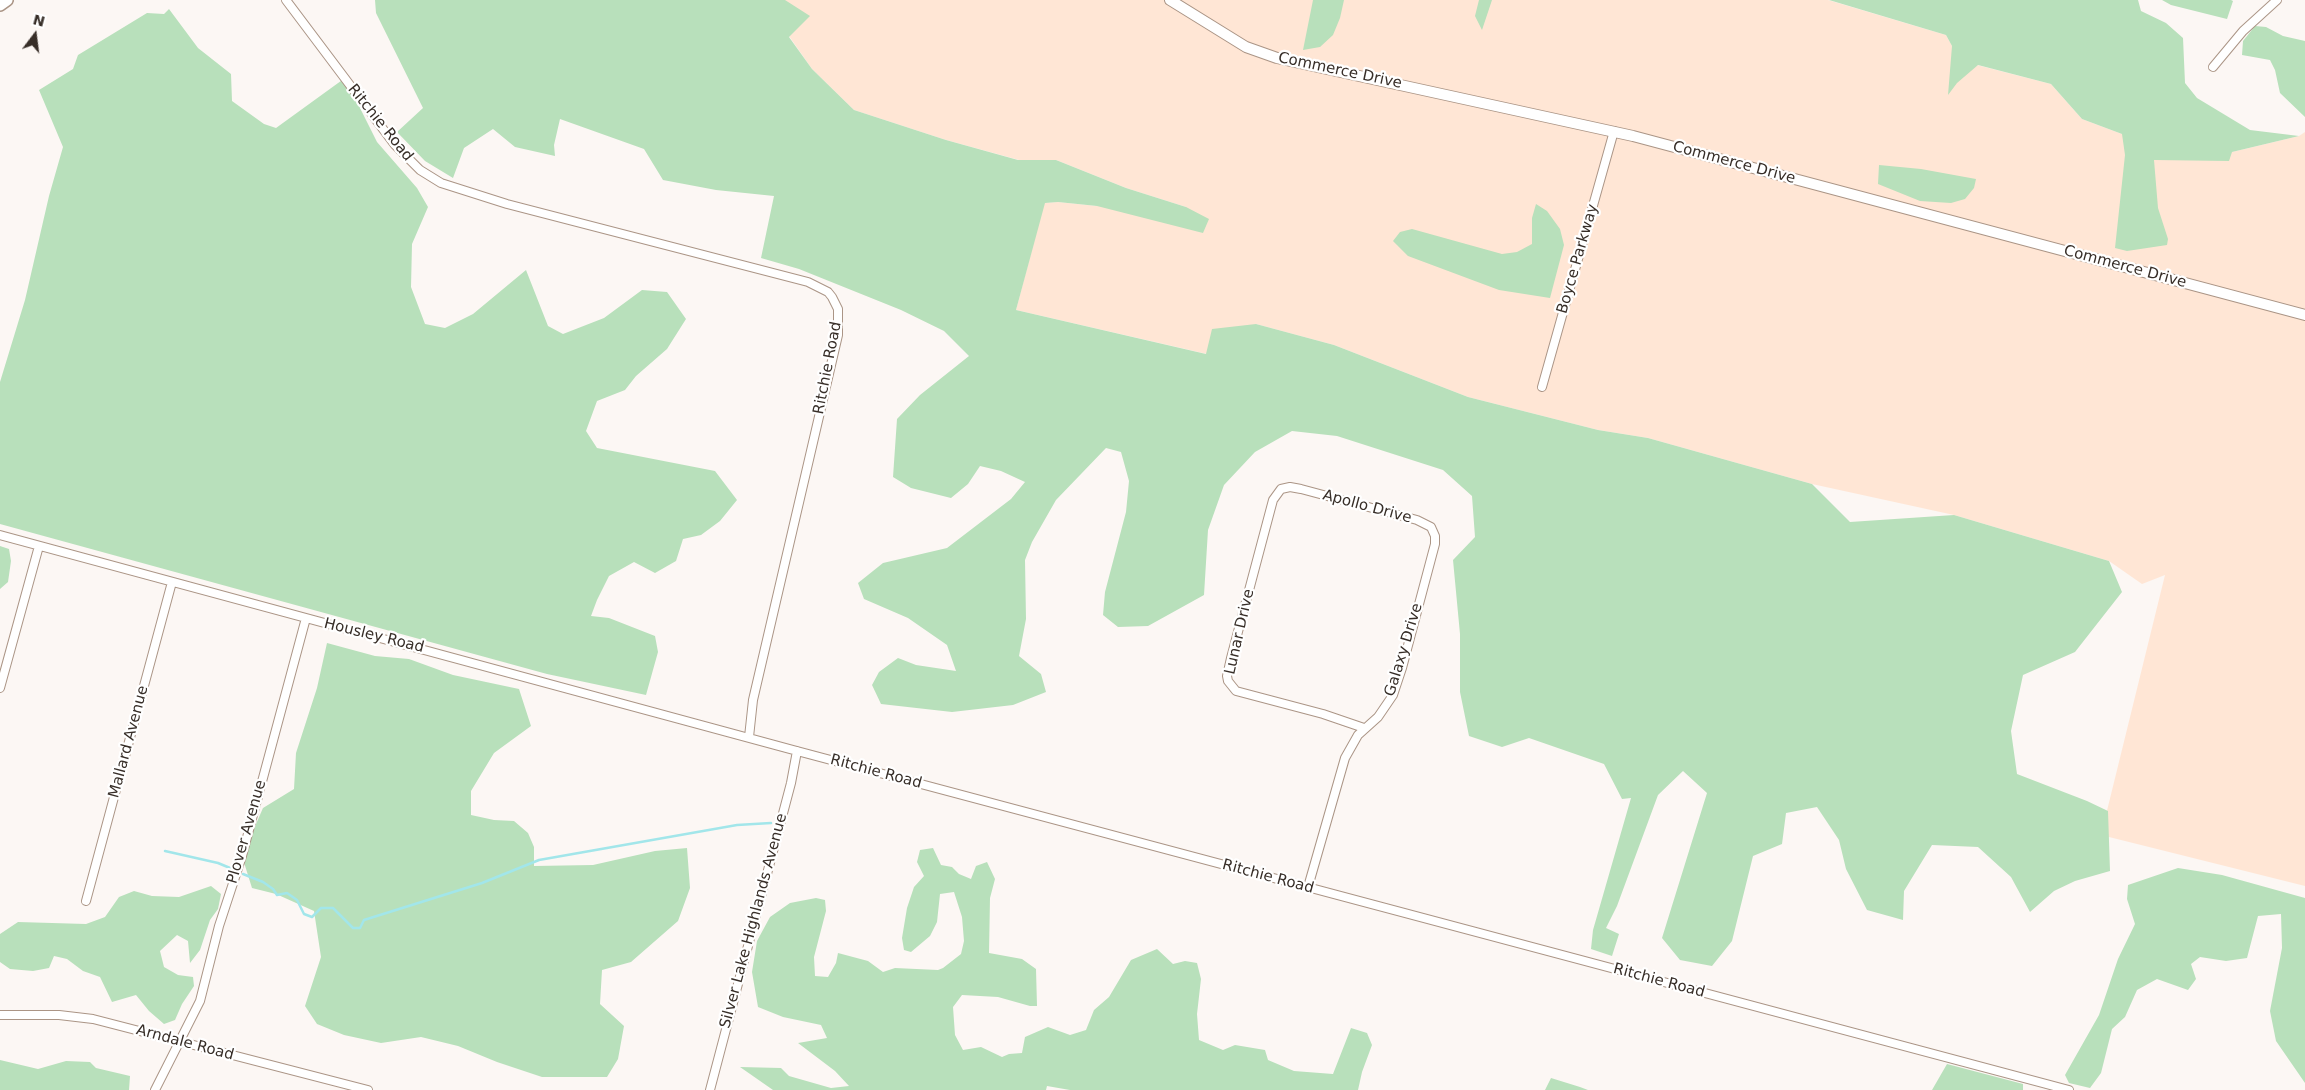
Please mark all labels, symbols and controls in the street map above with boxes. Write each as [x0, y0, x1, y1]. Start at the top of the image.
north arrow [10, 10, 60, 60]
text: N [31, 11, 47, 30]
street label: Commerce Drive [1276, 49, 1404, 93]
street label: Ritchie Road [343, 81, 417, 165]
street label: Commerce Drive [1671, 138, 1797, 188]
street label: Boyce Parkway [1554, 202, 1602, 316]
street label: Commerce Drive [2062, 242, 2188, 292]
street label: Ritchie Road [810, 320, 846, 416]
street label: Apollo Drive [1321, 487, 1413, 527]
street label: Lunar Drive [1221, 587, 1259, 677]
street label: Galaxy Drive [1381, 601, 1427, 699]
street label: Housley Road [322, 615, 426, 657]
street label: Mallard Avenue [105, 684, 153, 800]
street label: Ritchie Road [828, 751, 924, 793]
street label: Plover Avenue [224, 778, 270, 886]
street label: Silver Lake Highlands Avenue [717, 812, 791, 1030]
street label: Ritchie Road [1220, 856, 1316, 898]
street label: Ritchie Road [1611, 960, 1707, 1002]
street label: Arndale Road [134, 1021, 236, 1065]

